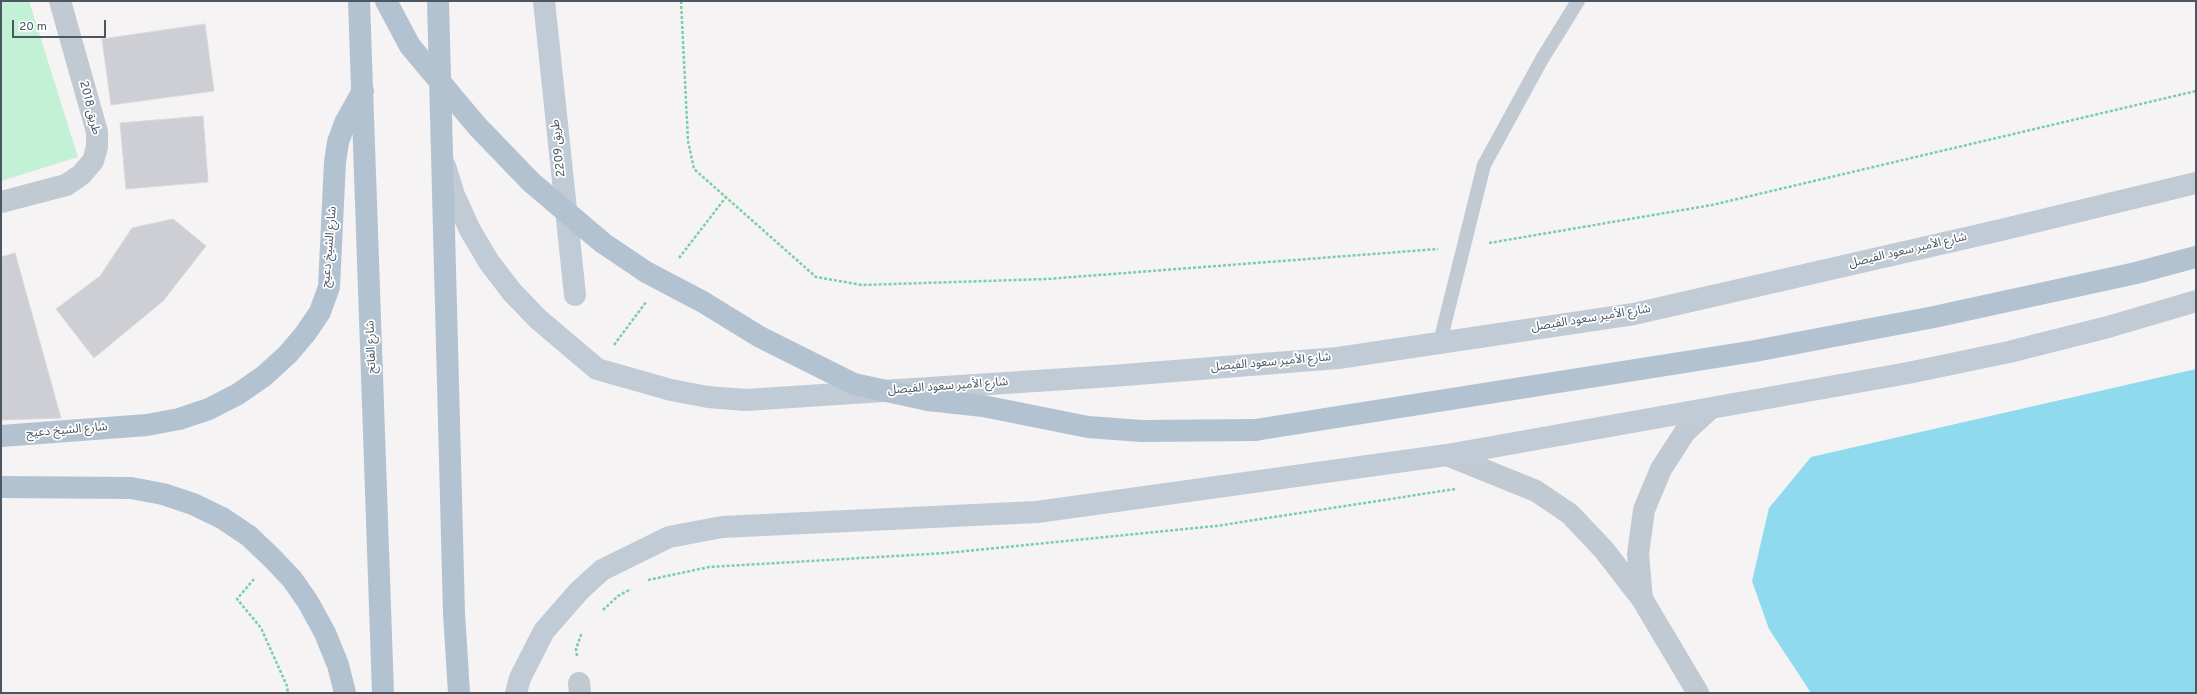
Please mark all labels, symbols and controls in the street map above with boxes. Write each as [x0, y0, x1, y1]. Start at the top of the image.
scale bar [14, 12, 108, 38]
text: 20 m [19, 19, 47, 35]
street label: طريق 2018 [75, 79, 103, 137]
street label: طريق 2209 [549, 118, 569, 178]
street label: شارع الشيخ دعيج [319, 206, 341, 288]
street label: شارع الأمير سعود الفيصل [1848, 230, 1968, 272]
street label: شارع الأمير سعود الفيصل [1530, 302, 1652, 336]
street label: شارع الفاتح [364, 320, 380, 374]
street label: شارع الأمير سعود الفيصل [1210, 351, 1332, 375]
street label: شارع الأمير سعود الفيصل [887, 376, 1009, 398]
street label: شارع الشيخ دعيج [26, 420, 108, 442]

